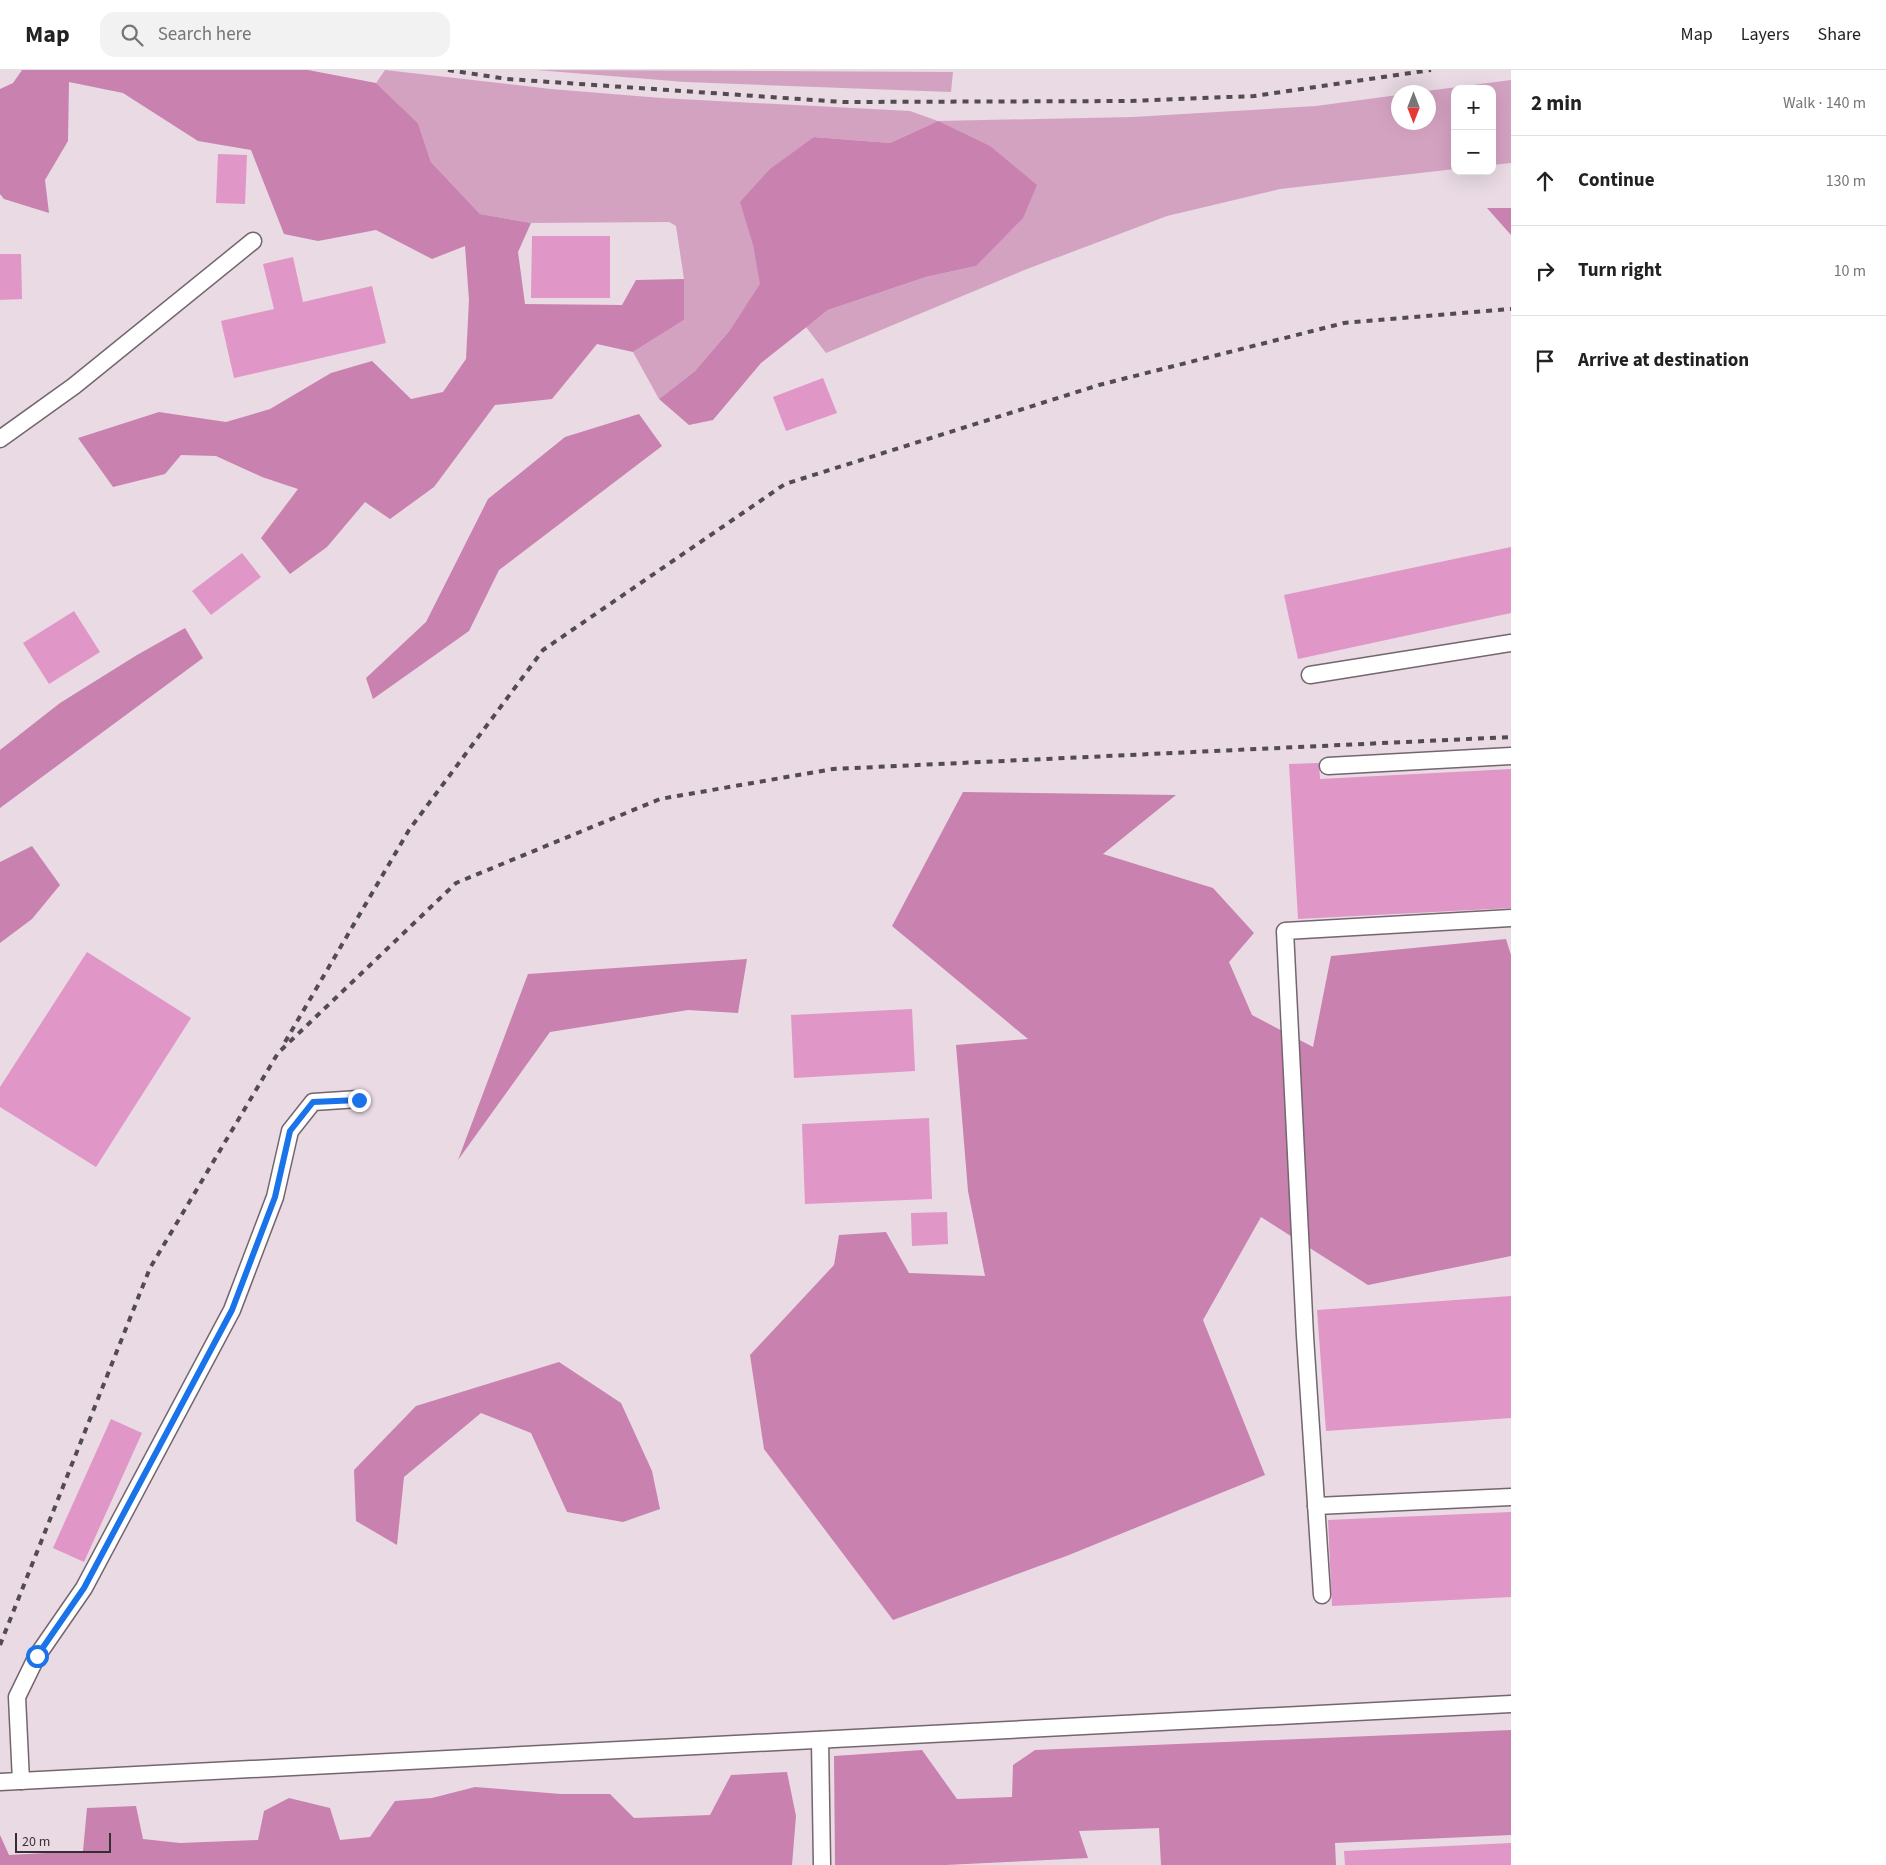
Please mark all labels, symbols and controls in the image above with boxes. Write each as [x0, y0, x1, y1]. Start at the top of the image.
search box [100, 12, 450, 57]
text: Map [25, 17, 70, 52]
icon: search [118, 21, 146, 49]
text: Search here [158, 21, 251, 48]
text: Map [1681, 22, 1713, 47]
text: Layers [1741, 22, 1790, 47]
text: Share [1818, 22, 1861, 47]
north arrow [1391, 85, 1436, 130]
map controls [1451, 85, 1496, 175]
button: + [1451, 85, 1496, 130]
text: 2 min [1531, 88, 1582, 118]
text: Walk · 140 m [1783, 92, 1866, 114]
button: − [1451, 130, 1496, 175]
icon: ahead [1531, 167, 1559, 195]
text: Continue [1578, 167, 1655, 194]
text: 130 m [1826, 170, 1866, 192]
icon: right [1531, 257, 1559, 285]
text: Turn right [1578, 257, 1662, 284]
text: 10 m [1834, 260, 1866, 282]
icon: arrive [1531, 347, 1559, 375]
text: Arrive at destination [1578, 347, 1749, 374]
route end [348, 1089, 371, 1112]
route start [26, 1645, 49, 1668]
scale bar [15, 1830, 111, 1853]
text: 20 m [22, 1832, 50, 1852]

